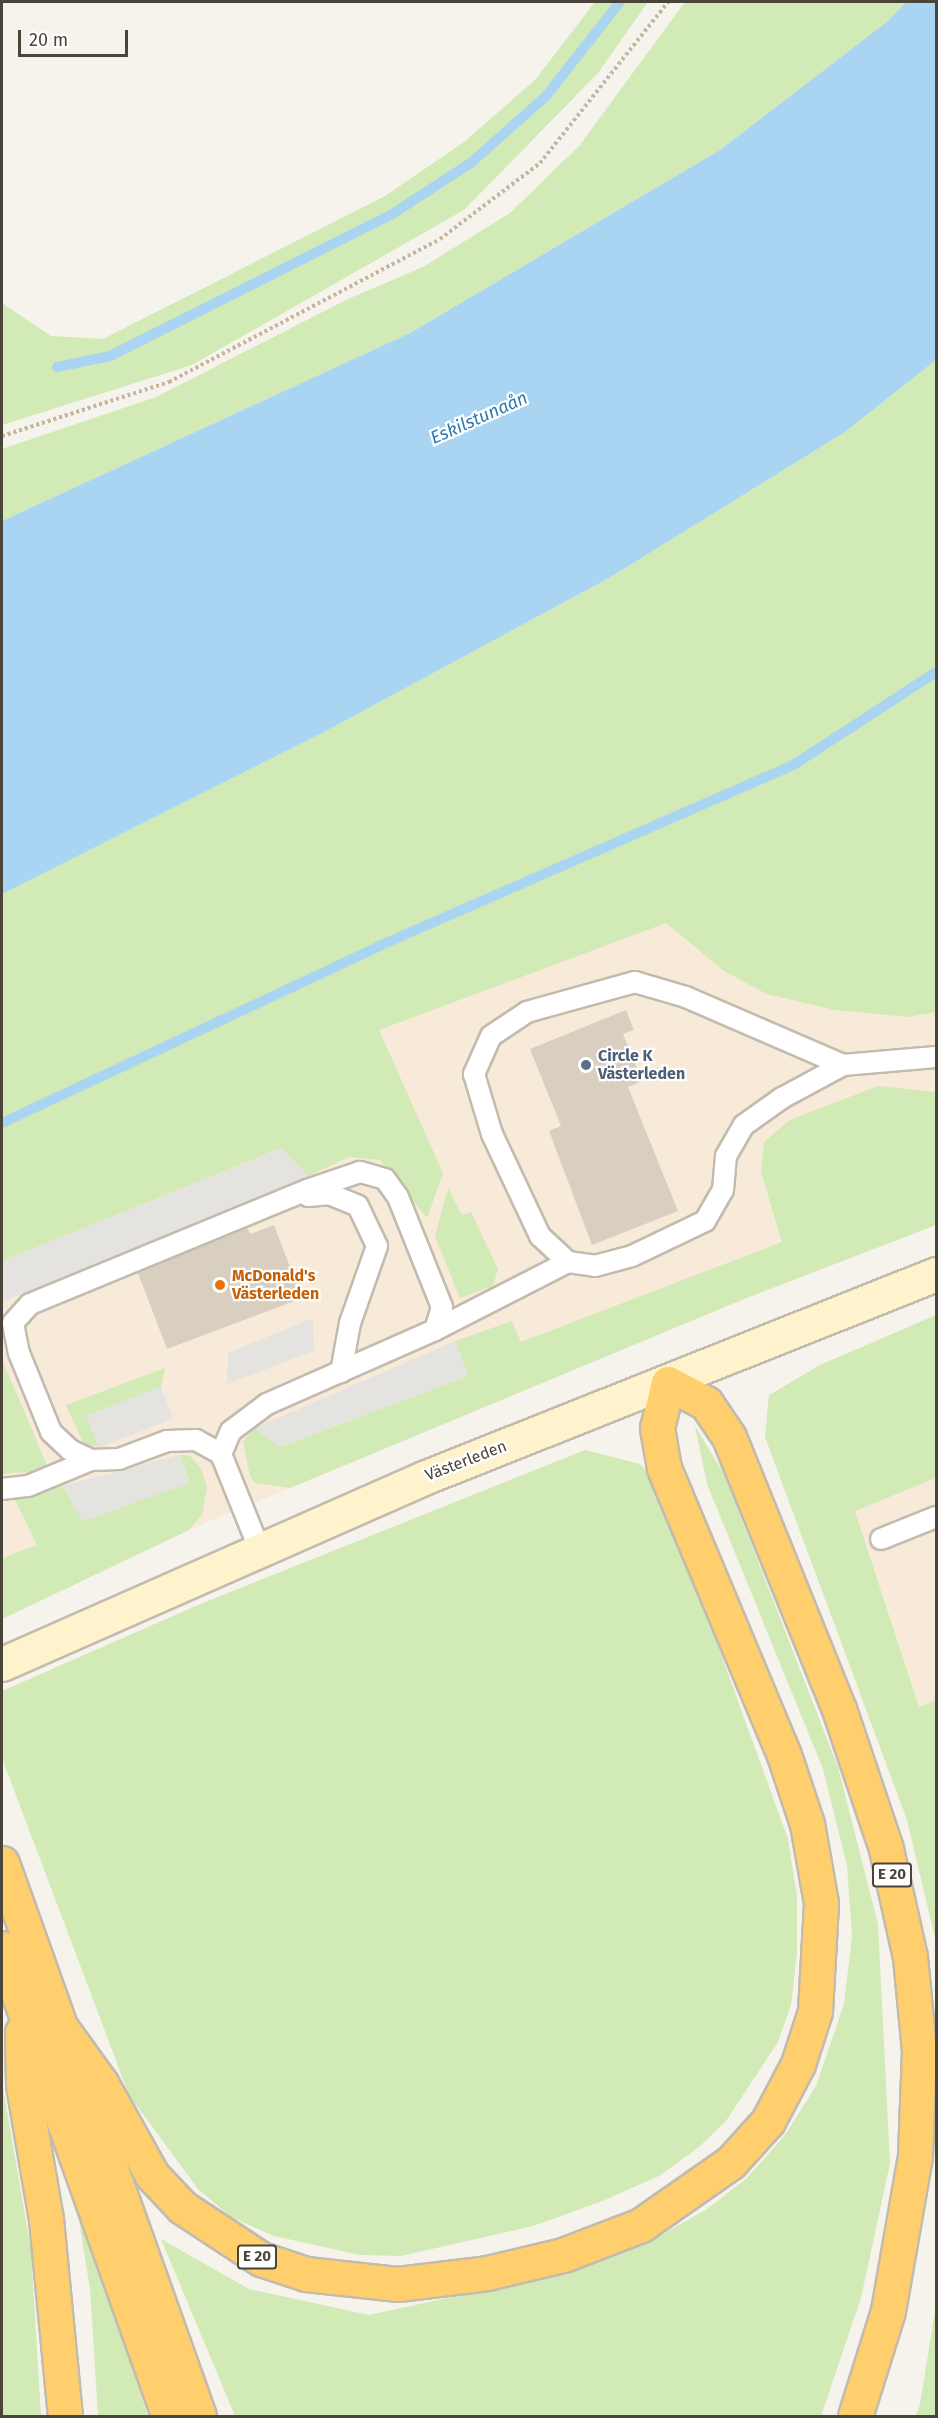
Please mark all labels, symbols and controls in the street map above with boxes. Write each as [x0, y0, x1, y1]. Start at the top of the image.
scale bar [21, 18, 130, 56]
text: 20 m [29, 29, 68, 51]
water label: Eskilstunaån [427, 387, 531, 449]
place label: Circle K Västerleden [598, 1046, 685, 1084]
marker: Circle K Västerleden [579, 1058, 593, 1072]
place label: McDonald's Västerleden [232, 1266, 319, 1304]
marker: McDonald's Västerleden [213, 1278, 227, 1292]
street label: Västerleden [423, 1437, 509, 1485]
road number: E 20 [871, 1863, 913, 1887]
road number: E 20 [236, 2245, 278, 2269]

